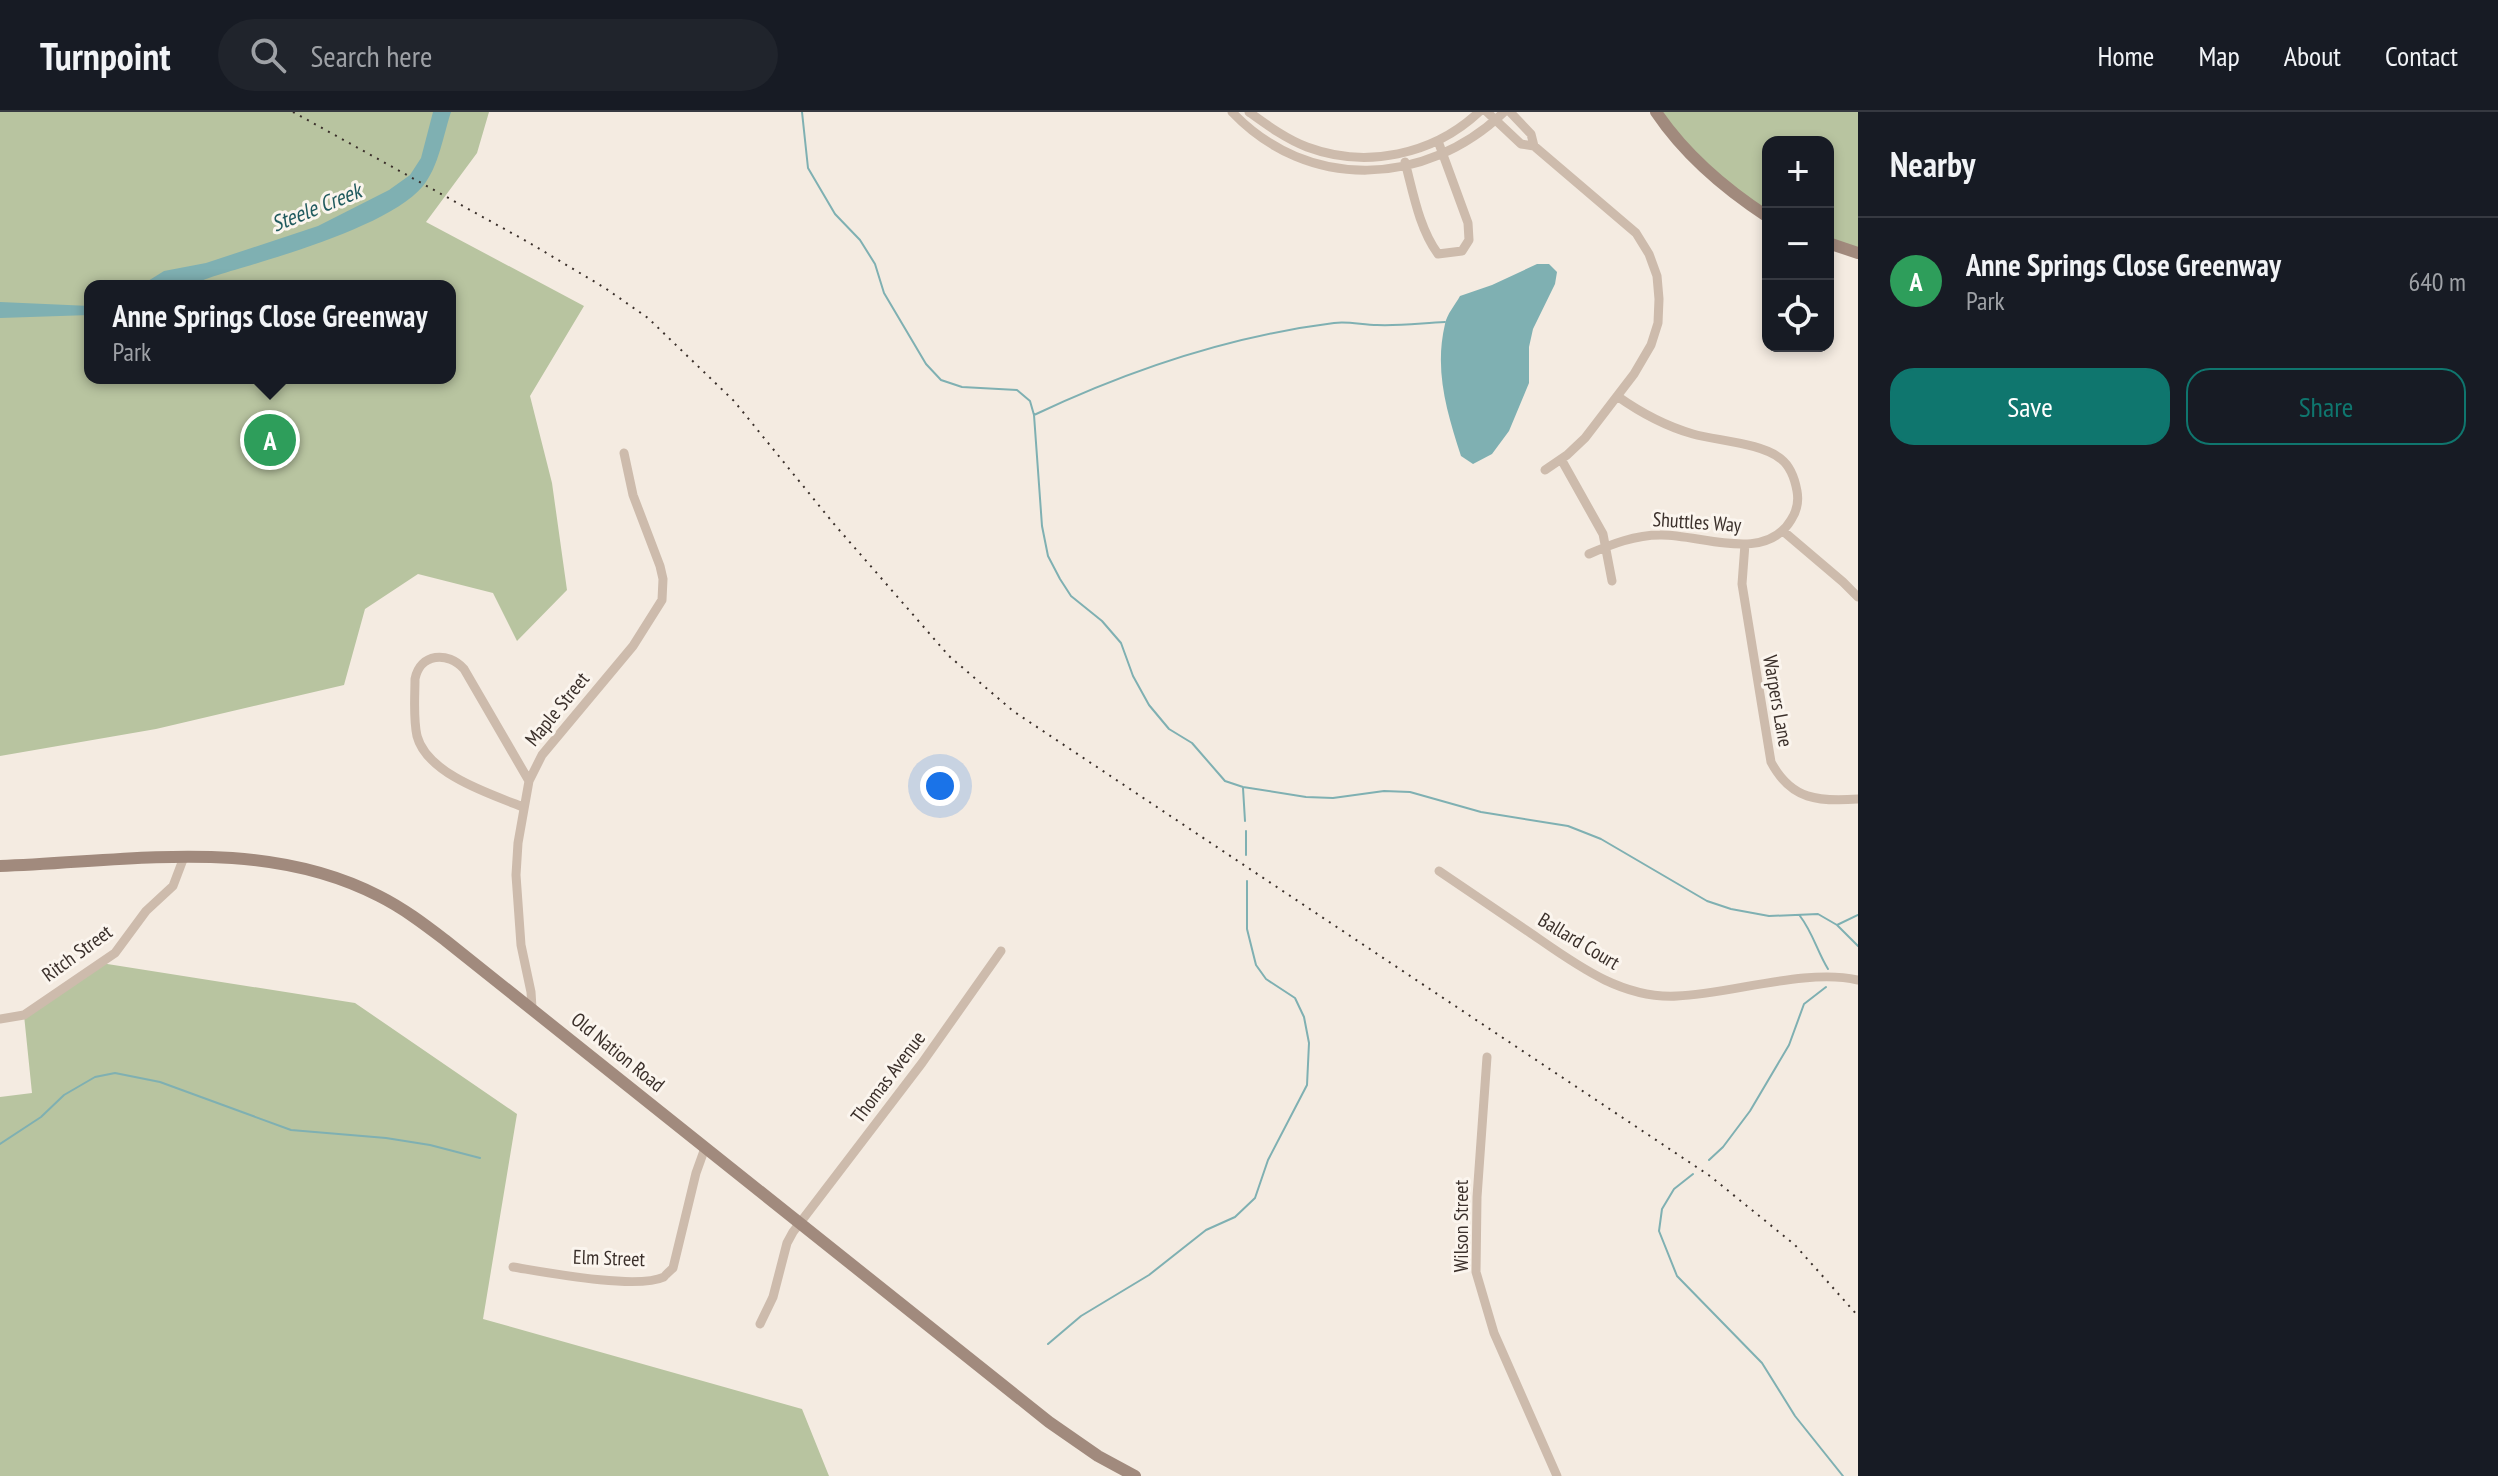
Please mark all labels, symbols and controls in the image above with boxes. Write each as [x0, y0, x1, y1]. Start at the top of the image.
search box [218, 19, 778, 91]
text: Turnpoint [40, 31, 170, 80]
icon: search [246, 33, 290, 77]
text: Search here [310, 36, 432, 75]
text: Home [2098, 37, 2154, 74]
text: Map [2198, 37, 2240, 74]
text: About [2284, 37, 2341, 74]
text: Contact [2385, 37, 2458, 74]
map controls [1762, 136, 1834, 352]
button: + [1762, 136, 1834, 208]
text: Nearby [1890, 142, 1975, 186]
water label: Steele Creek [267, 175, 367, 238]
button: − [1762, 208, 1834, 280]
text: Anne Springs Close Greenway [1966, 245, 2281, 284]
text: A [1909, 265, 1923, 298]
text: 640 m [2408, 265, 2466, 298]
popup [84, 280, 456, 384]
button: locate [1762, 280, 1834, 352]
text: Park [1966, 284, 2005, 317]
text: Anne Springs Close Greenway [113, 296, 427, 335]
text: Park [113, 335, 151, 368]
button: Save [1890, 368, 2170, 445]
button: Share [2186, 368, 2466, 445]
pin: A [244, 410, 296, 470]
street label: Shuttles Way [1652, 506, 1743, 538]
street label: Warpers Lane [1757, 653, 1799, 749]
street label: Maple Street [519, 666, 595, 751]
your location [920, 766, 960, 806]
street label: Ballard Court [1534, 907, 1625, 976]
street label: Ritch Street [37, 918, 118, 987]
street label: Old Nation Road [566, 1006, 670, 1098]
street label: Thomas Avenue [845, 1026, 931, 1128]
street label: Wilson Street [1448, 1179, 1474, 1272]
street label: Elm Street [573, 1244, 646, 1272]

